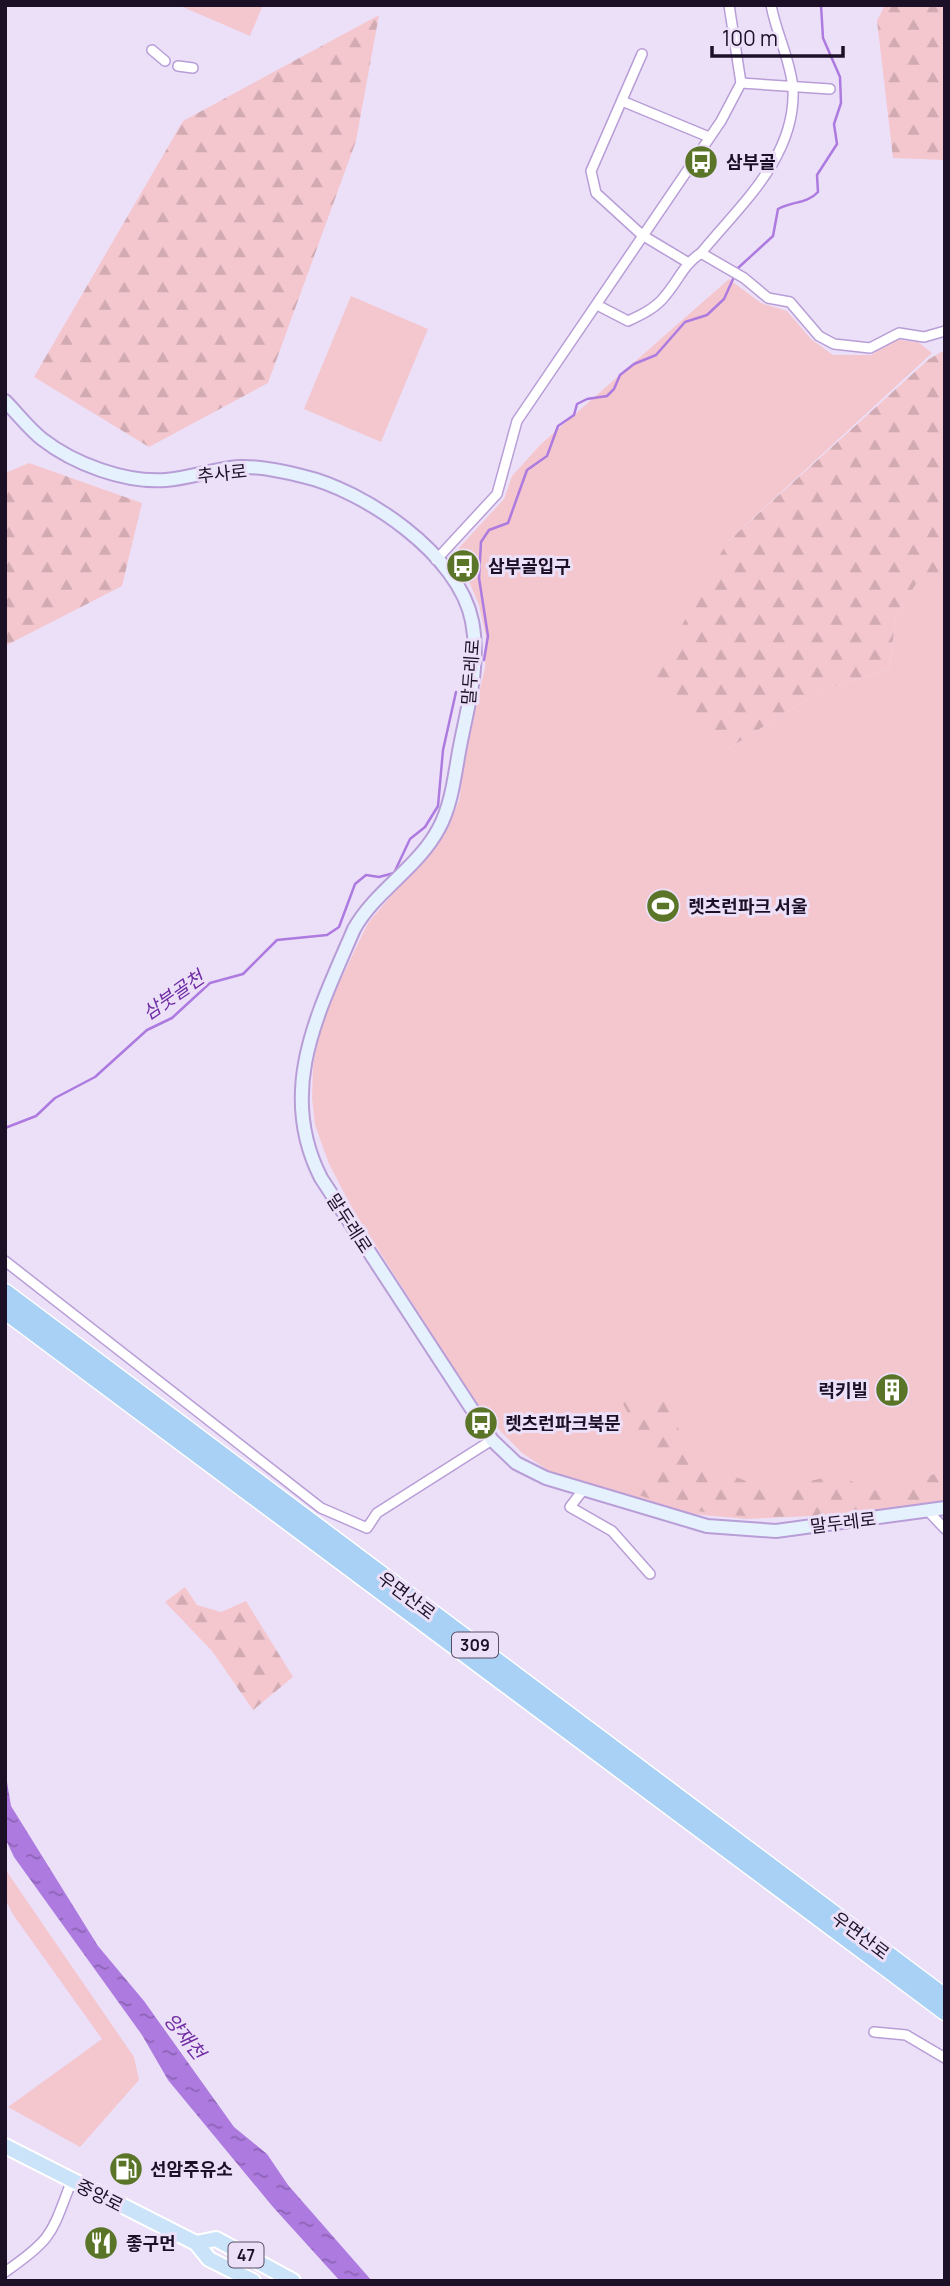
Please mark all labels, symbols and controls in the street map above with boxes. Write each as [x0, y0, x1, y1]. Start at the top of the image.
scale bar [712, 14, 843, 58]
text: 100 m [722, 24, 778, 52]
bus stop icon: 삼부골 [682, 143, 720, 181]
place label: 삼부골 [726, 150, 776, 174]
street label: 추사로 [196, 458, 248, 488]
bus stop icon: 삼부골입구 [444, 547, 482, 585]
place label: 삼부골입구 [488, 554, 571, 578]
street label: 말두레로 [456, 638, 484, 706]
sports icon: 렛츠런파크 서울 [644, 887, 682, 925]
place label: 렛츠런파크 서울 [688, 894, 808, 918]
water label: 삼붓골천 [137, 963, 210, 1026]
street label: 말두레로 [322, 1189, 378, 1257]
building icon: 럭키빌 [873, 1371, 911, 1409]
place label: 럭키빌 [818, 1378, 868, 1402]
bus stop icon: 렛츠런파크북문 [462, 1404, 500, 1442]
place label: 렛츠런파크북문 [505, 1411, 621, 1435]
street label: 말두레로 [809, 1506, 877, 1538]
street label: 우면산로 [373, 1565, 441, 1625]
road number: 309 [452, 1632, 498, 1658]
street label: 우면산로 [827, 1905, 895, 1965]
water label: 양재천 [158, 2007, 213, 2066]
fuel station icon: 선암주유소 [107, 2150, 145, 2188]
place label: 선암주유소 [150, 2157, 233, 2181]
street label: 중앙로 [72, 2173, 128, 2217]
restaurant icon: 좋구먼 [82, 2224, 120, 2262]
place label: 좋구먼 [126, 2231, 176, 2255]
road number: 47 [229, 2242, 264, 2268]

